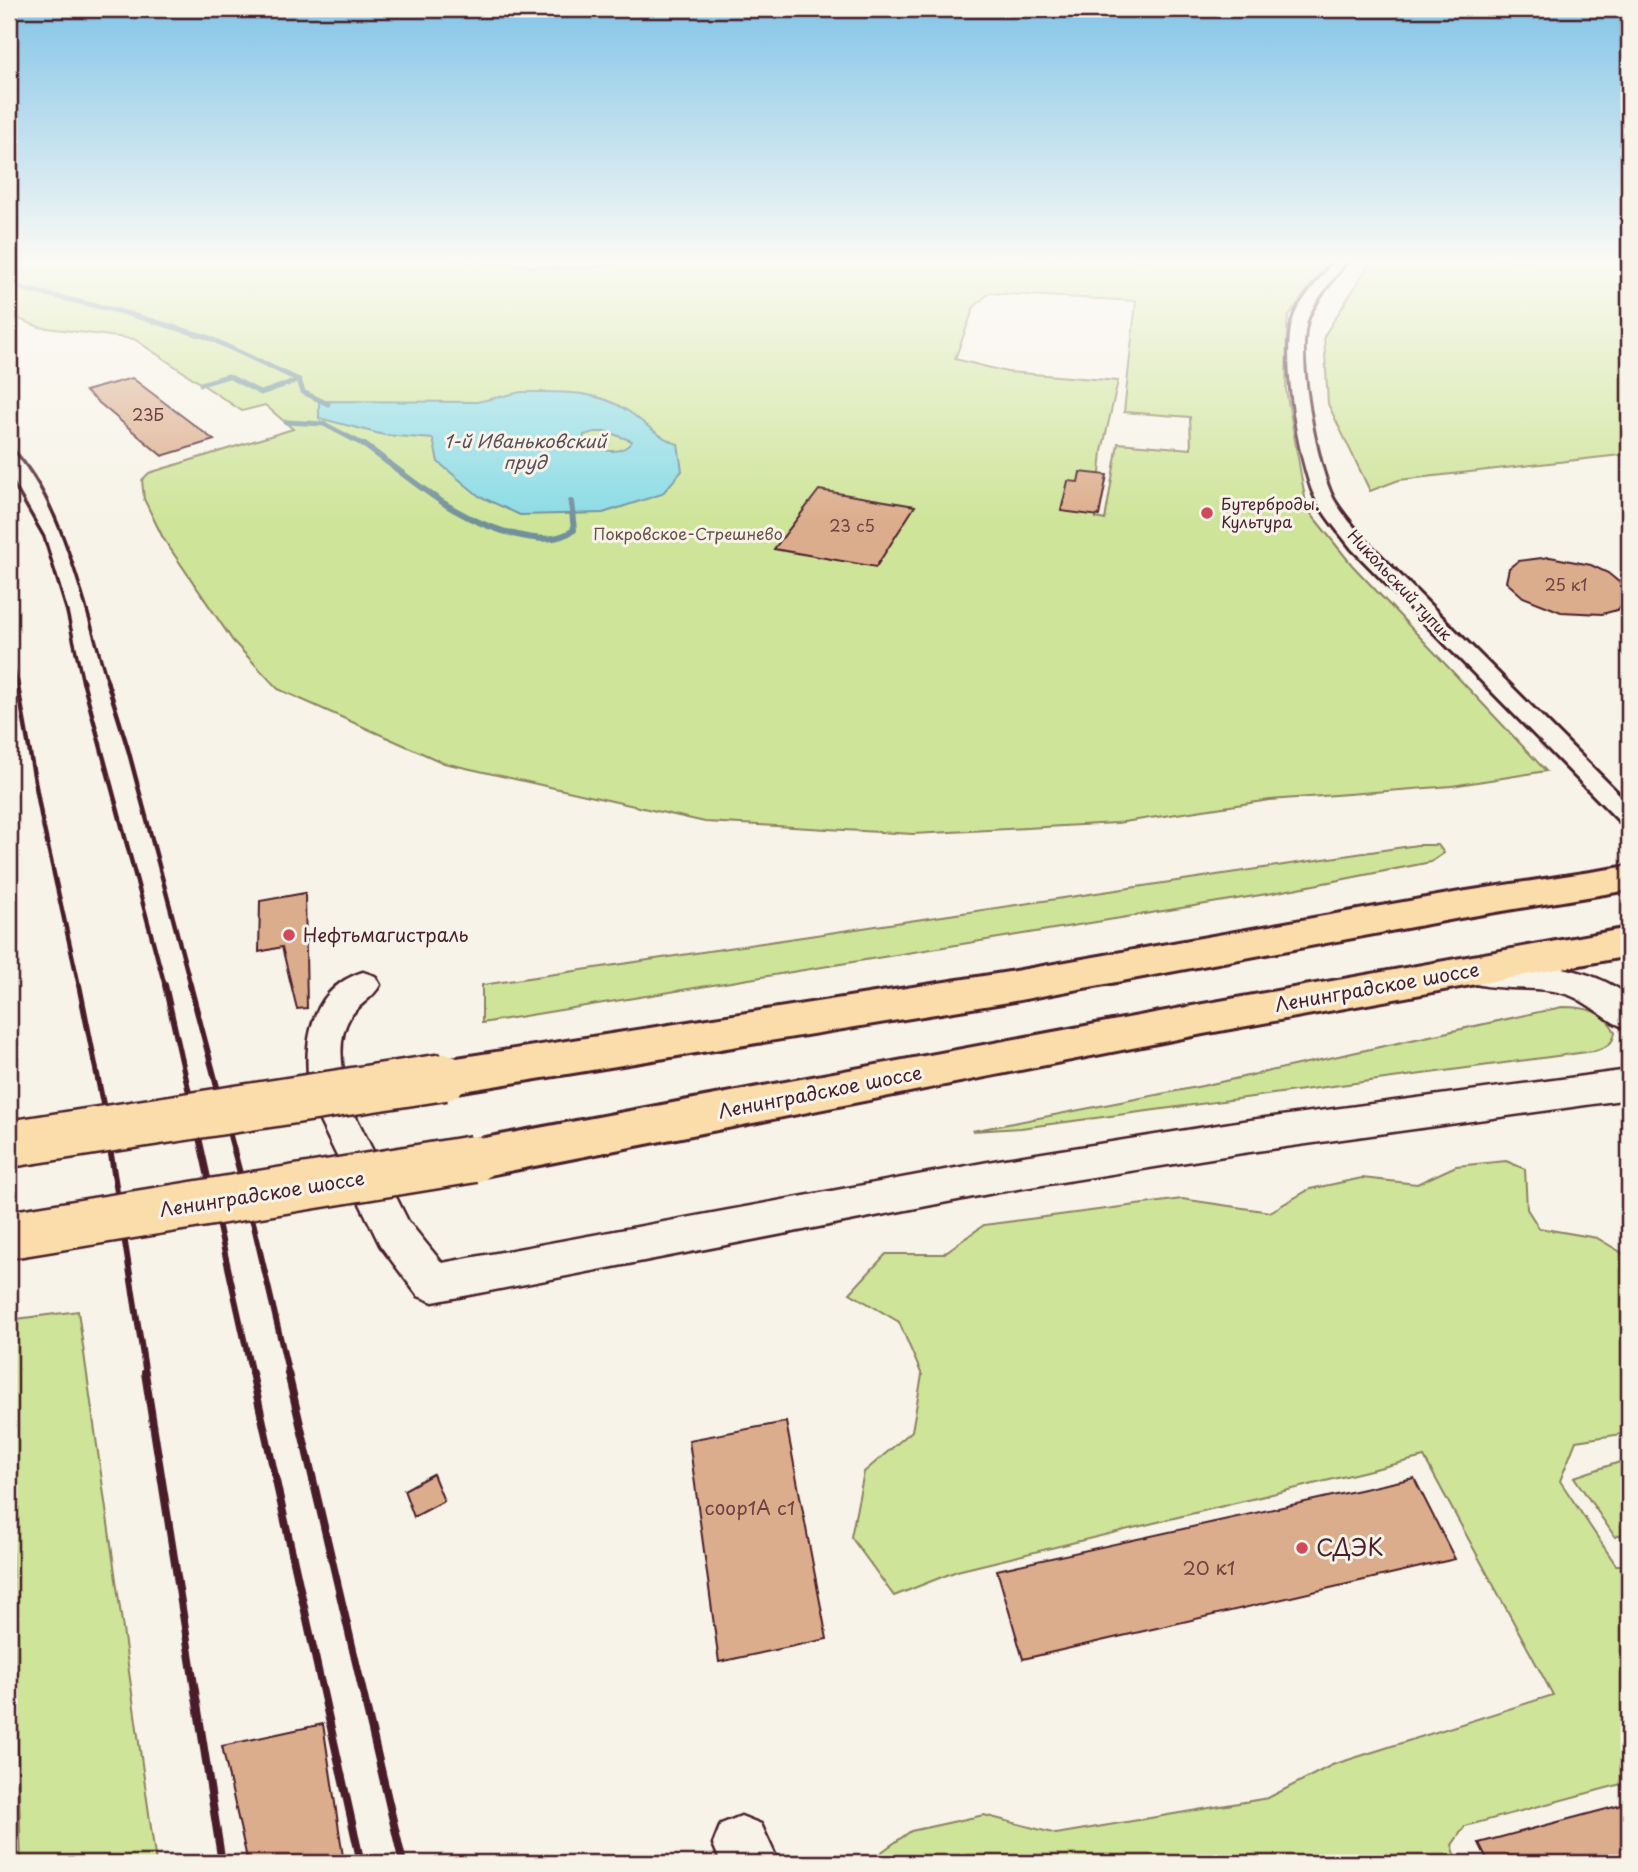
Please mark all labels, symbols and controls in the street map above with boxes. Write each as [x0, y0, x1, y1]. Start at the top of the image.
house number: 23Б [132, 402, 164, 426]
water label: 1-й Иваньковский пруд [444, 427, 608, 475]
place label: Бутерброды. Культура [1221, 491, 1319, 533]
marker: Бутерброды. Культура [1199, 505, 1215, 521]
house number: 23 с5 [829, 513, 875, 537]
park label: Покровское-Стрешнево [593, 521, 783, 545]
street label: Никольский тупик [1343, 523, 1459, 646]
house number: 25 к1 [1545, 572, 1587, 596]
place label: Нефтьмагистраль [303, 920, 469, 948]
marker: Нефтьмагистраль [281, 927, 297, 943]
street label: Ленинградское шоссе [1272, 954, 1481, 1018]
street label: Ленинградское шоссе [715, 1058, 924, 1125]
street label: Ленинградское шоссе [157, 1163, 366, 1223]
house number: соор1А с1 [705, 1493, 795, 1521]
place label: СДЭК [1316, 1529, 1383, 1564]
marker: СДЭК [1294, 1540, 1310, 1556]
house number: 20 к1 [1183, 1553, 1235, 1581]

